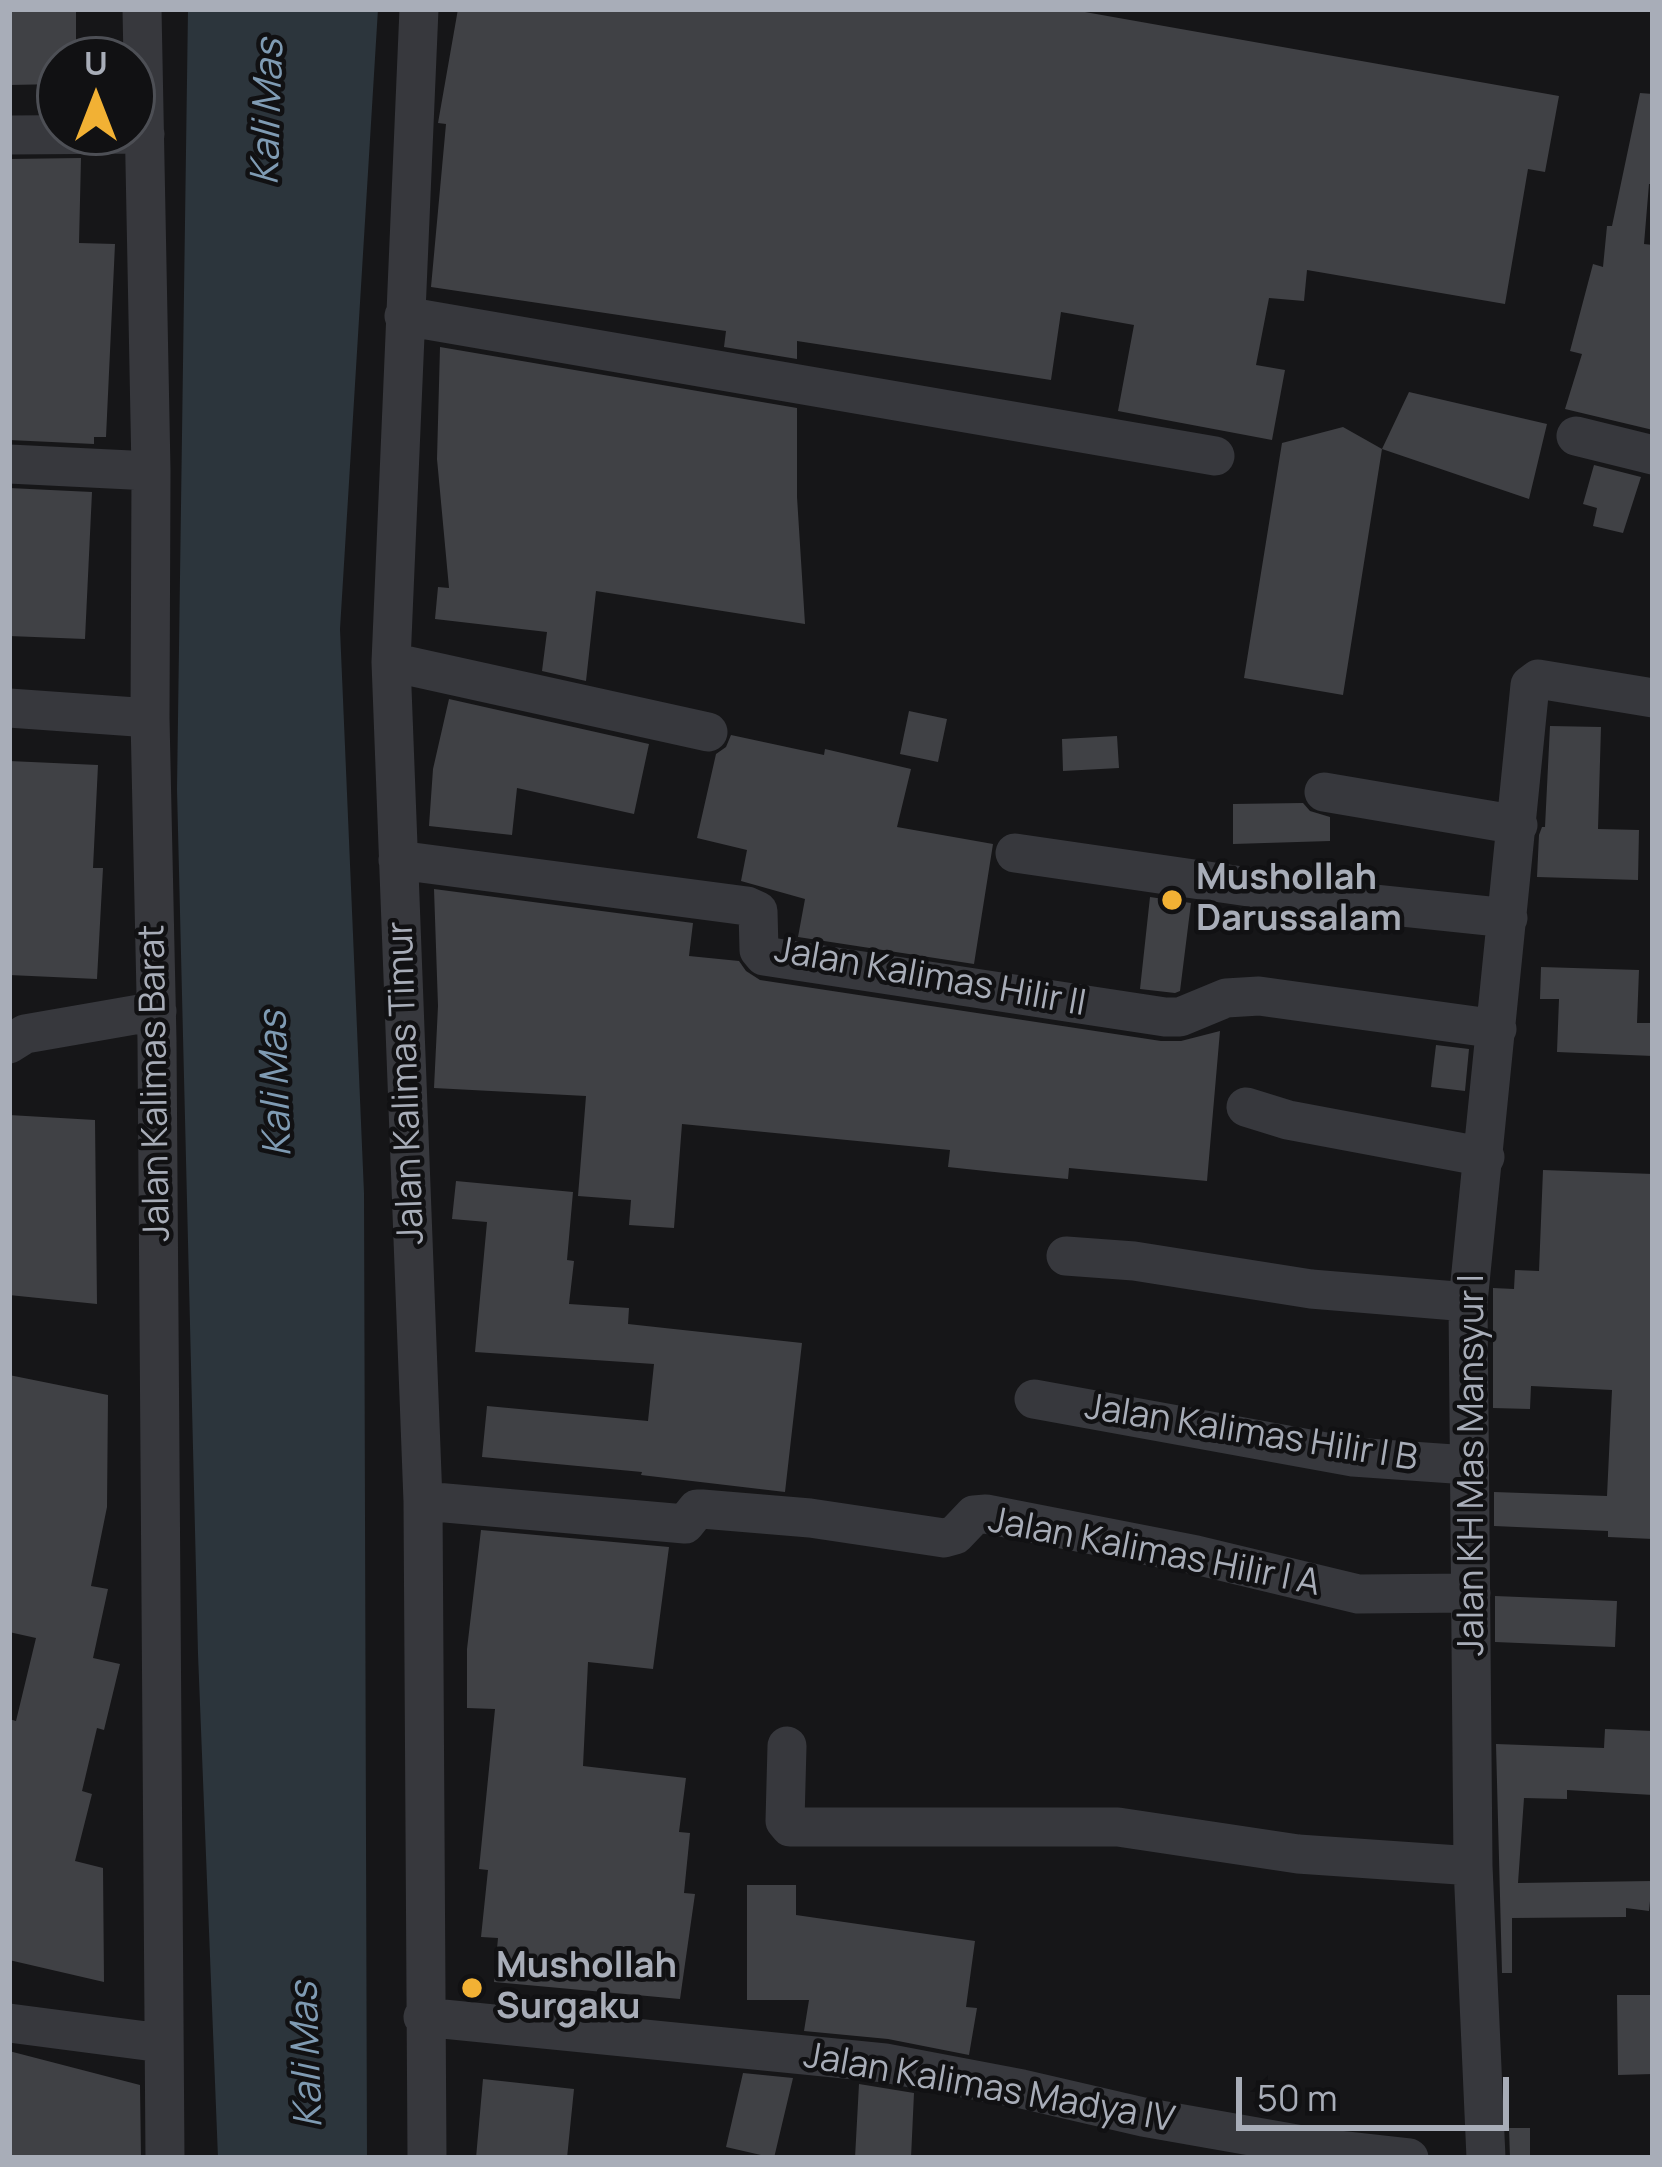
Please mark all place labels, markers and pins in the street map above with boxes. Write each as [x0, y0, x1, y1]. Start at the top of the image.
place label: Mushollah Darussalam [1196, 857, 1402, 942]
marker: Mushollah Darussalam [1159, 887, 1185, 913]
place label: Mushollah Surgaku [496, 1945, 677, 2030]
marker: Mushollah Surgaku [459, 1975, 485, 2001]

